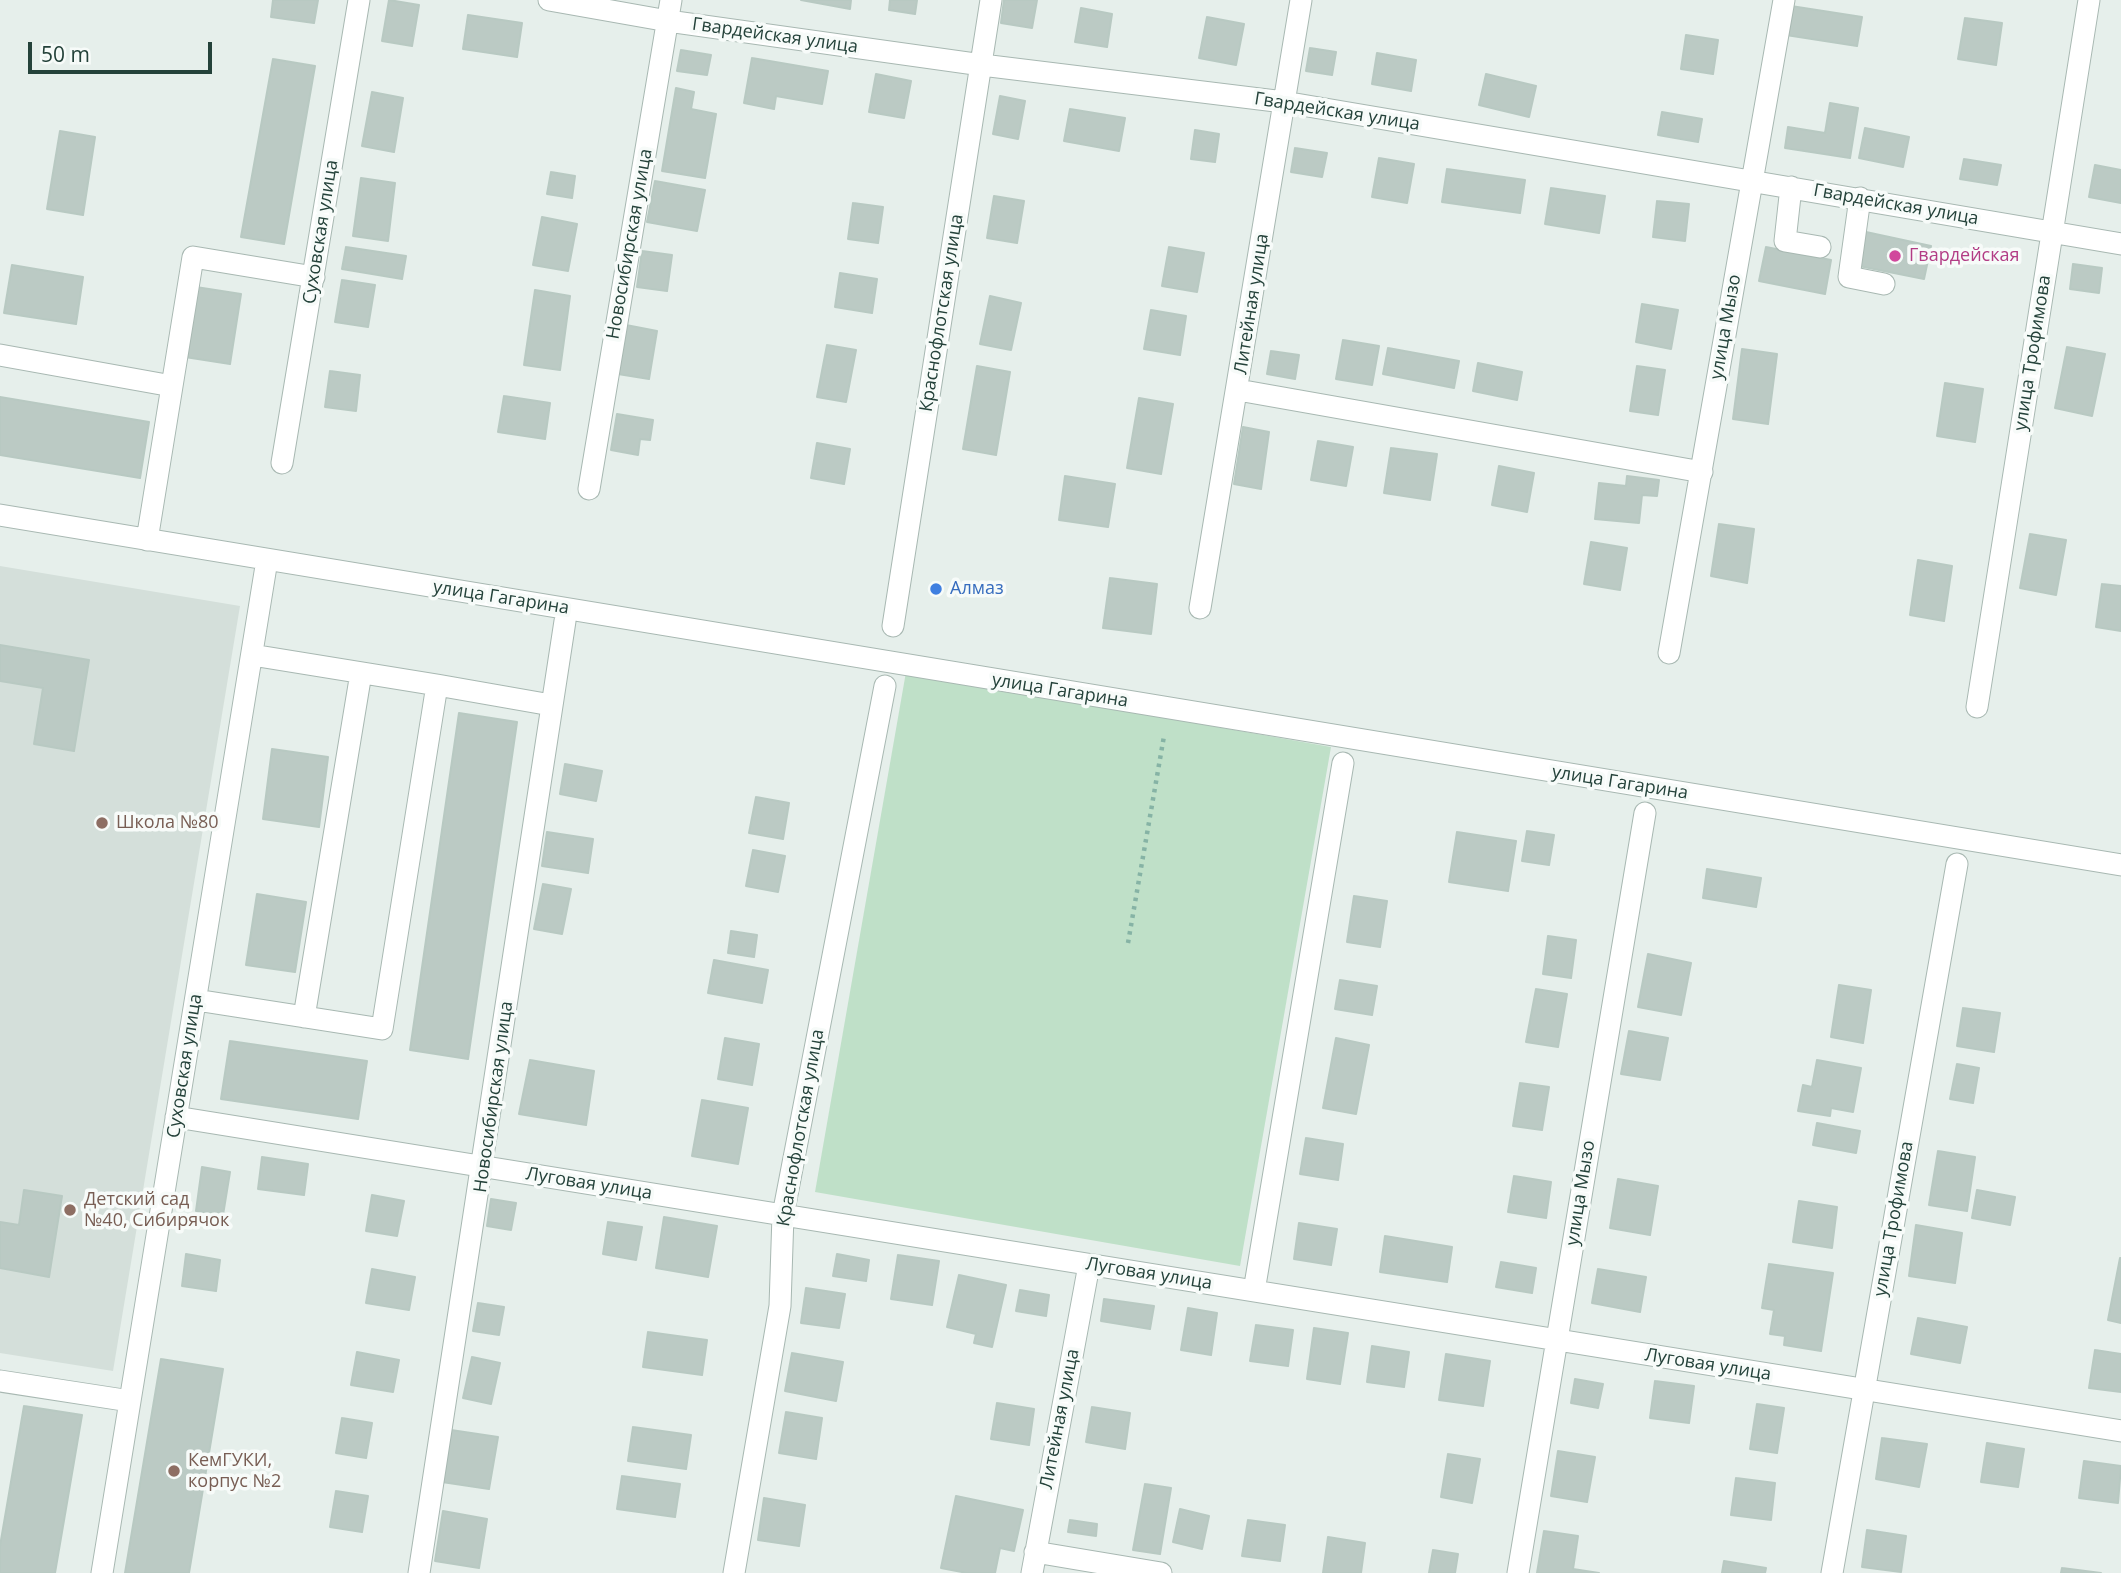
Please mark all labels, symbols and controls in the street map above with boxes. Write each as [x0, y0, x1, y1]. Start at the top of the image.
street label: Гвардейская улица [691, 14, 859, 58]
scale bar [32, 28, 215, 72]
text: 50 m [41, 40, 90, 68]
street label: Гвардейская улица [1253, 88, 1421, 136]
street label: Новосибирская улица [603, 147, 657, 341]
street label: Суховская улица [299, 158, 343, 306]
street label: Гвардейская улица [1812, 180, 1980, 230]
street label: Краснофлотская улица [916, 213, 968, 413]
street label: Литейная улица [1230, 232, 1274, 376]
place label: Гвардейская [1909, 245, 2019, 267]
marker: Гвардейская [1887, 248, 1903, 264]
street label: улица Мызо [1706, 273, 1746, 381]
street label: улица Трофимова [2010, 274, 2056, 432]
street label: улица Гагарина [431, 577, 571, 619]
place label: Алмаз [950, 578, 1004, 600]
marker: Алмаз [928, 581, 944, 597]
street label: улица Гагарина [990, 670, 1130, 712]
street label: улица Гагарина [1550, 762, 1690, 804]
place label: Школа №80 [116, 812, 219, 834]
marker: Школа №80 [94, 815, 110, 831]
street label: Суховская улица [163, 992, 207, 1140]
street label: Новосибирская улица [470, 1000, 518, 1194]
street label: Краснофлотская улица [773, 1028, 829, 1228]
street label: улица Мызо [1562, 1139, 1600, 1247]
street label: улица Трофимова [1870, 1140, 1918, 1298]
street label: Луговая улица [524, 1163, 654, 1205]
place label: Детский сад №40, Сибирячок [84, 1189, 229, 1232]
marker: Детский сад №40, Сибирячок [62, 1202, 78, 1218]
street label: Луговая улица [1084, 1253, 1214, 1295]
street label: Луговая улица [1643, 1344, 1773, 1386]
street label: Литейная улица [1036, 1347, 1084, 1491]
place label: КемГУКИ, корпус №2 [188, 1450, 281, 1492]
marker: КемГУКИ, корпус №2 [166, 1463, 182, 1479]

